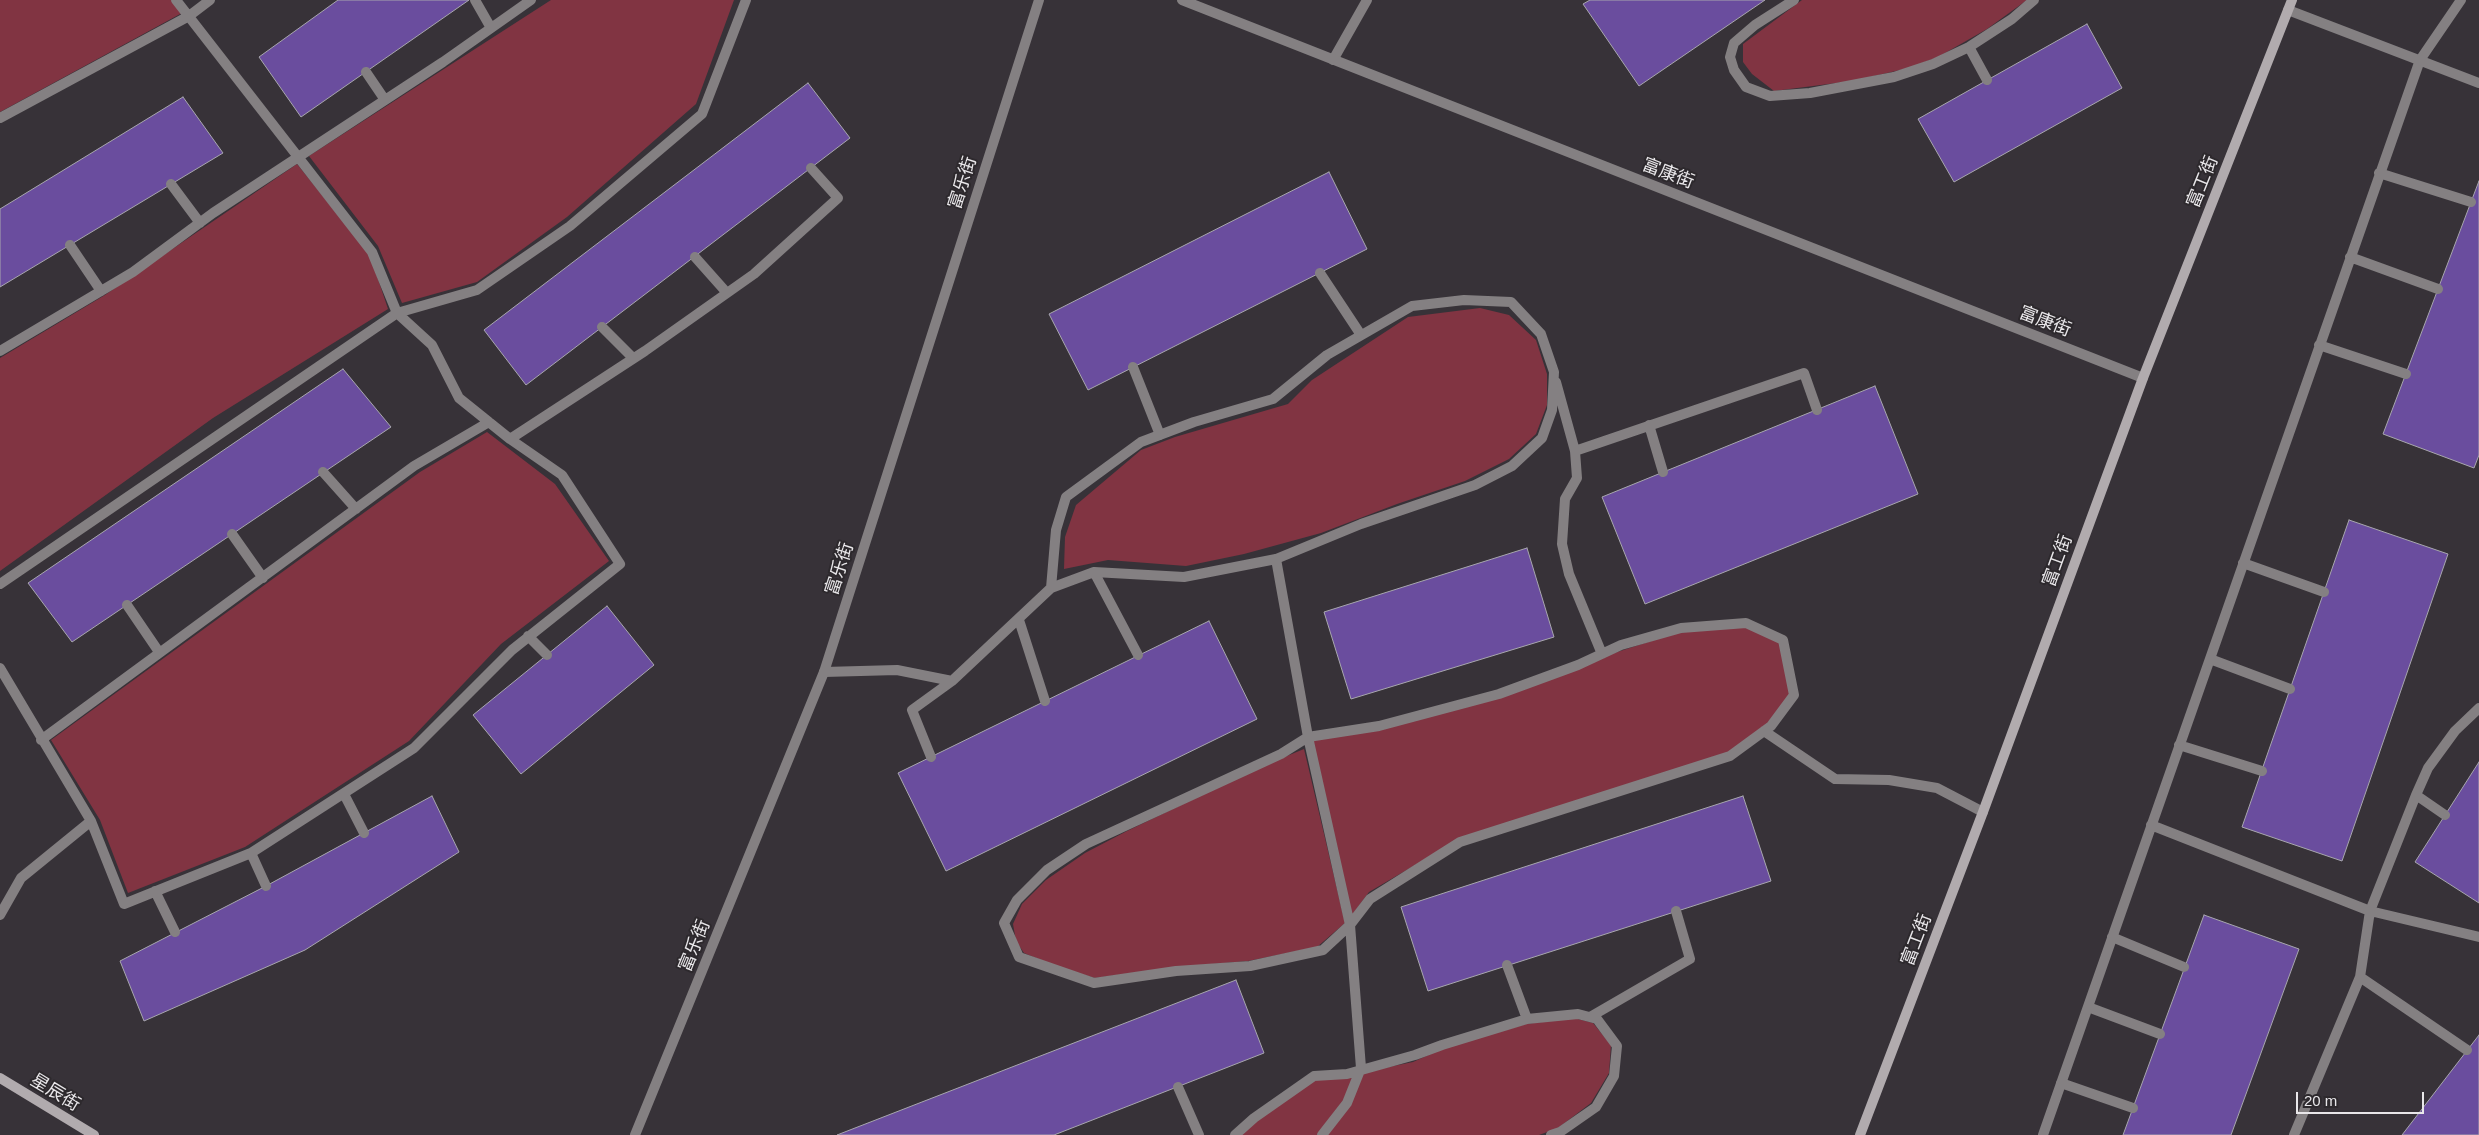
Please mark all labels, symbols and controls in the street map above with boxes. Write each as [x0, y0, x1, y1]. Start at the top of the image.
street label: 富工街 [2183, 153, 2223, 211]
street label: 富乐街 [944, 154, 982, 212]
street label: 富康街 [1639, 154, 1697, 194]
street label: 富康街 [2016, 302, 2074, 342]
street label: 富工街 [2039, 532, 2077, 590]
street label: 富乐街 [821, 540, 859, 598]
street label: 富工街 [1897, 911, 1937, 969]
street label: 富乐街 [675, 917, 715, 975]
street label: 星辰街 [26, 1070, 84, 1116]
scale bar [2299, 1082, 2426, 1114]
text: 20 m [2304, 1092, 2337, 1109]

